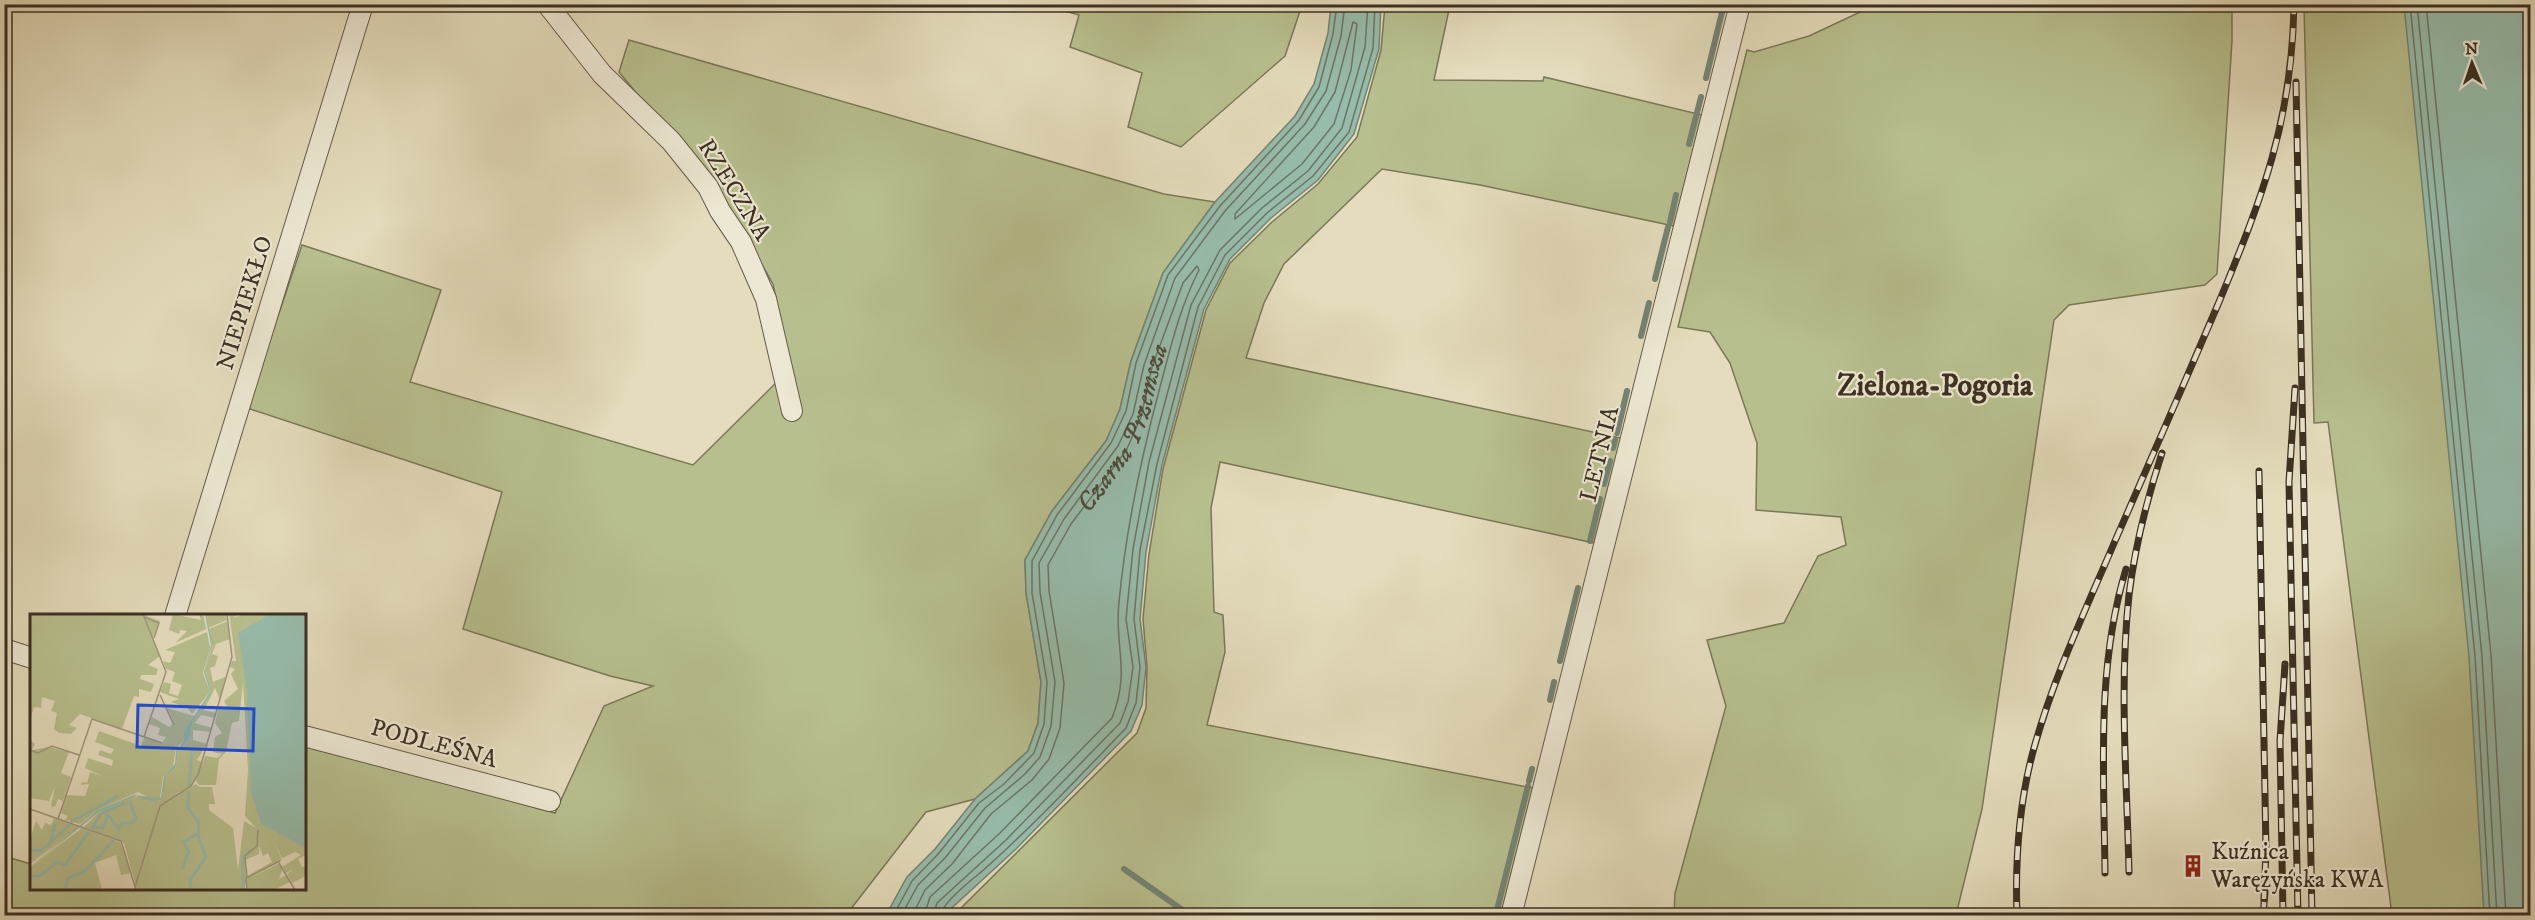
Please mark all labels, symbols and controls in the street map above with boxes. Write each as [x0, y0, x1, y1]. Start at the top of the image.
north arrow [2442, 33, 2502, 93]
text: N [2465, 39, 2478, 59]
street label: RZECZNA [691, 134, 777, 247]
street label: NIEPIEKŁO [210, 232, 280, 374]
water label: Czarna Przemsza [1069, 339, 1176, 519]
district label: Zielona-Pogoria [1837, 368, 2034, 405]
street label: LETNIA [1574, 402, 1627, 505]
inset map [30, 614, 306, 890]
street label: PODLEŚNA [368, 712, 501, 775]
place label: Kuźnica Warężyńska KWA [2210, 837, 2384, 895]
building icon: Kuźnica Warężyńska KWA [2180, 853, 2206, 879]

